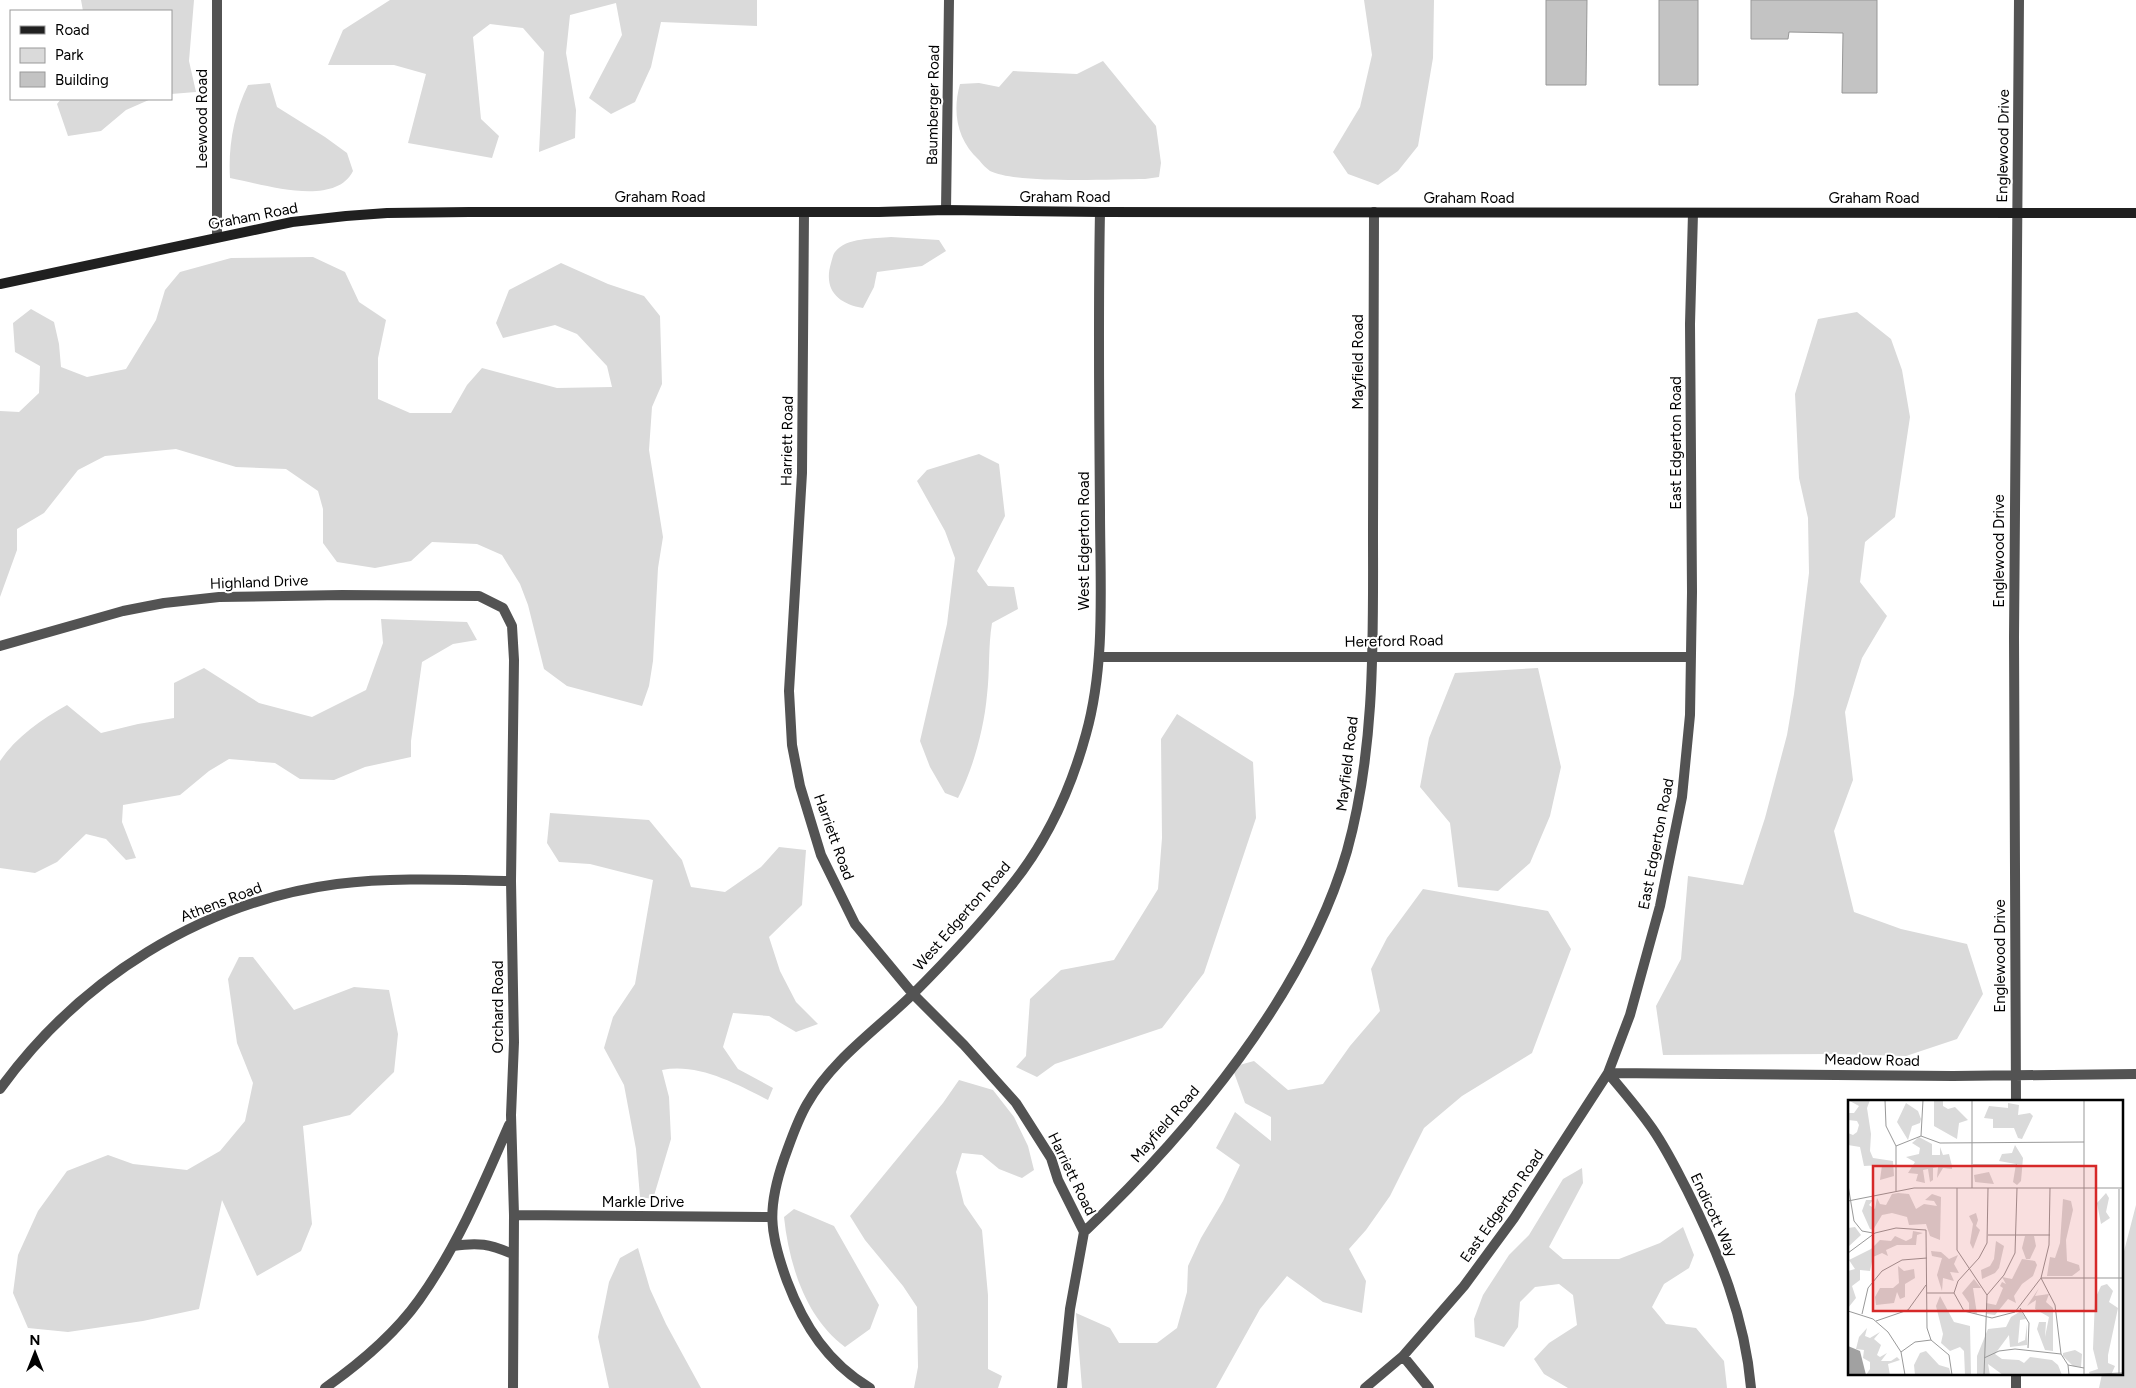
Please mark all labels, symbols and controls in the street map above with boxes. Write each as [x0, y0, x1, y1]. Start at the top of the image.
legend [10, 10, 172, 100]
text: Road [55, 21, 90, 39]
street label: Baumberger Road [923, 45, 943, 165]
text: Park [55, 46, 84, 64]
street label: Leewood Road [193, 69, 211, 169]
text: Building [55, 71, 109, 89]
street label: Englewood Drive [1993, 89, 2013, 203]
street label: Graham Road [614, 188, 706, 206]
street label: Graham Road [1019, 188, 1111, 206]
street label: Graham Road [1423, 189, 1515, 207]
street label: Graham Road [1828, 189, 1920, 207]
street label: Graham Road [207, 198, 299, 234]
street label: Mayfield Road [1349, 314, 1367, 410]
street label: East Edgerton Road [1667, 376, 1685, 510]
street label: Harriett Road [777, 396, 797, 486]
street label: West Edgerton Road [1075, 471, 1093, 611]
street label: Englewood Drive [1990, 494, 2008, 608]
street label: Highland Drive [210, 571, 308, 593]
street label: Hereford Road [1344, 631, 1444, 651]
street label: Mayfield Road [1332, 715, 1362, 813]
street label: East Edgerton Road [1634, 777, 1678, 911]
street label: Harriett Road [810, 791, 858, 883]
street label: West Edgerton Road [910, 858, 1014, 974]
street label: Athens Road [178, 878, 264, 926]
street label: Englewood Drive [1991, 899, 2009, 1013]
street label: Orchard Road [489, 961, 507, 1053]
street label: Meadow Road [1824, 1050, 1920, 1070]
street label: Mayfield Road [1127, 1082, 1203, 1166]
inset map [1848, 1100, 2124, 1376]
street label: Harriett Road [1044, 1129, 1100, 1219]
street label: East Edgerton Road [1456, 1146, 1548, 1266]
street label: Endicott Way [1687, 1170, 1741, 1260]
street label: Markle Drive [602, 1193, 684, 1211]
north arrow [10, 1328, 60, 1378]
text: N [30, 1332, 40, 1349]

